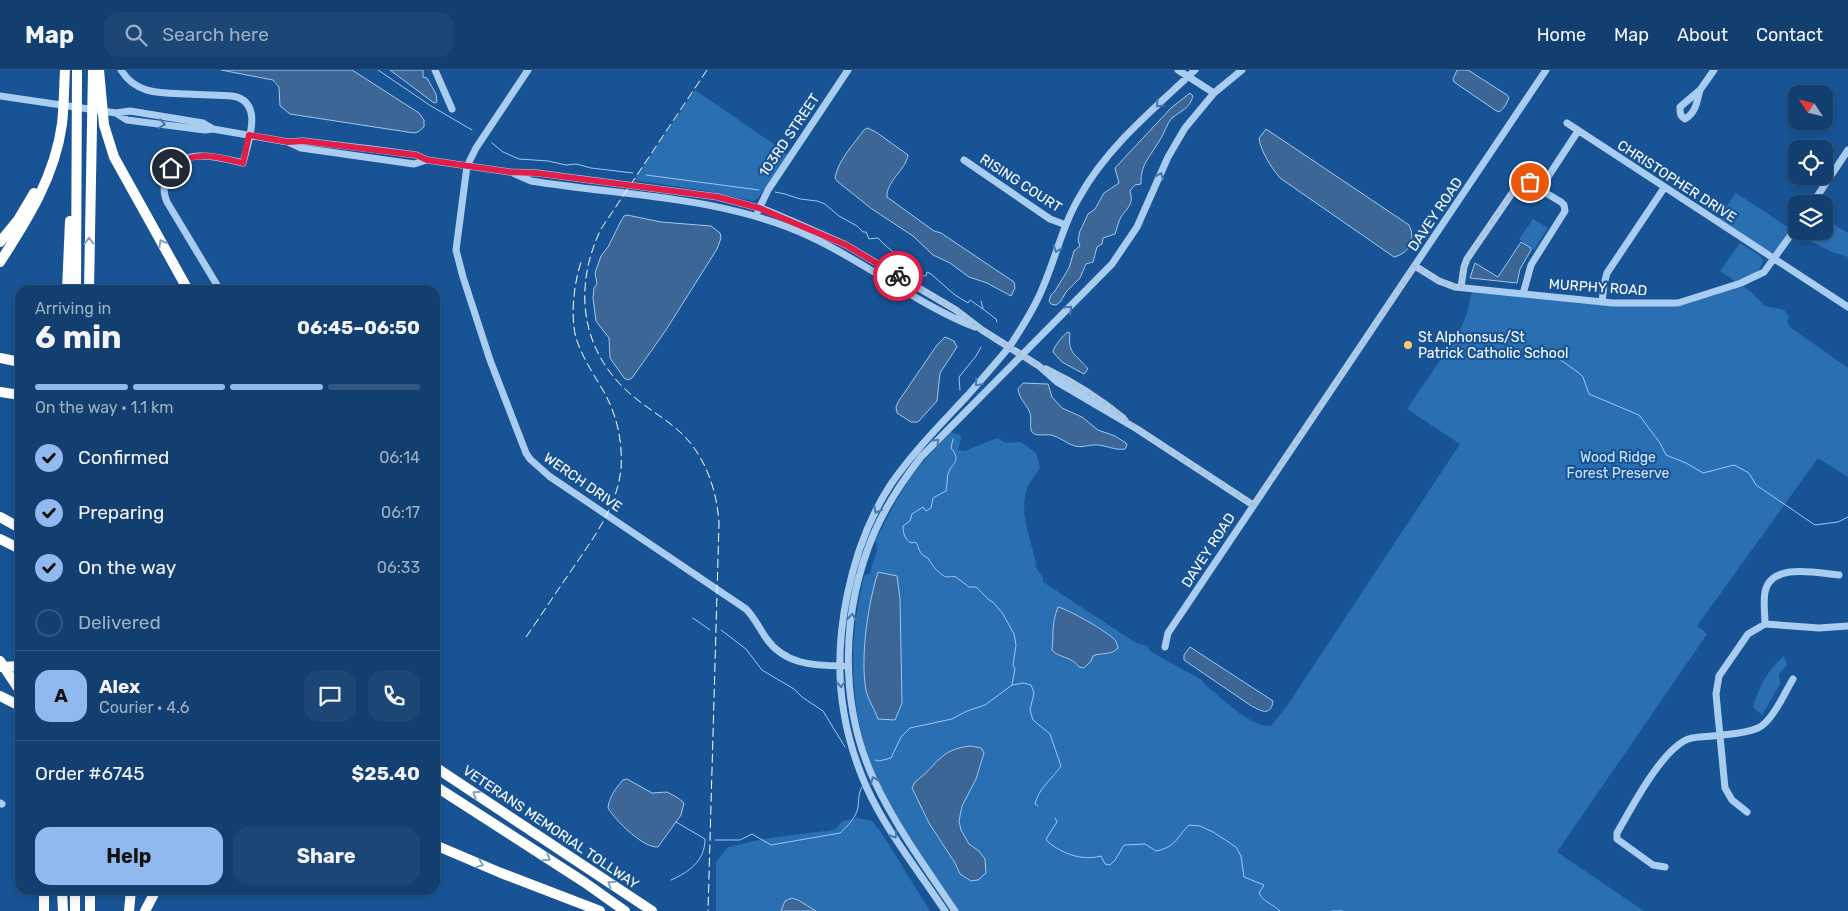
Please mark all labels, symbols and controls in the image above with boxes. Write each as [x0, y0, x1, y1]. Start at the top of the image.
search box [104, 12, 454, 57]
text: Map [25, 21, 74, 49]
icon: search [122, 21, 150, 49]
text: Search here [162, 23, 269, 46]
text: Home [1537, 24, 1586, 46]
text: Map [1614, 24, 1649, 46]
text: About [1677, 24, 1728, 46]
text: Contact [1756, 24, 1823, 46]
north arrow [1788, 85, 1832, 130]
map controls [1788, 85, 1833, 240]
street label: 103RD STREET [755, 91, 823, 180]
one-way arrow [1156, 98, 1165, 107]
one-way arrow [158, 119, 167, 129]
street label: CHRISTOPHER DRIVE [1614, 137, 1740, 226]
button: locate [1788, 140, 1833, 185]
pin [150, 147, 192, 189]
street label: RISING COURT [977, 151, 1065, 216]
icon: home [157, 154, 185, 182]
pin [1509, 161, 1551, 203]
icon: bag [1516, 168, 1544, 196]
one-way arrow [1153, 172, 1164, 181]
street label: DAVEY ROAD [1404, 174, 1466, 254]
button: layers [1788, 195, 1833, 240]
one-way arrow [84, 237, 94, 245]
one-way arrow [158, 239, 168, 248]
one-way arrow [1053, 244, 1063, 253]
courier [873, 251, 923, 301]
icon: bike [884, 262, 912, 290]
street label: MURPHY ROAD [1548, 276, 1648, 299]
text: Arriving in [35, 299, 111, 318]
one-way arrow [1063, 305, 1072, 314]
text: 06:45–06:50 [297, 316, 420, 339]
text: 6 min [35, 318, 122, 356]
place label: St Alphonsus/St Patrick Catholic School [1418, 329, 1568, 362]
marker: St Alphonsus/St Patrick Catholic School [1402, 339, 1414, 351]
one-way arrow [975, 378, 984, 387]
text: On the way · 1.1 km [35, 398, 173, 417]
one-way arrow [930, 439, 939, 448]
icon: check [35, 444, 63, 472]
text: Confirmed [78, 446, 169, 469]
text: 06:14 [379, 448, 420, 467]
street label: WERCH DRIVE [540, 449, 625, 516]
park label: Wood Ridge Forest Preserve [1567, 449, 1670, 482]
icon: check [35, 499, 63, 527]
text: Preparing [78, 501, 164, 524]
text: 06:17 [381, 503, 420, 522]
one-way arrow [873, 505, 883, 514]
street label: DAVEY ROAD [1178, 510, 1239, 591]
icon: check [35, 554, 63, 582]
text: On the way [78, 556, 176, 579]
text: 06:33 [377, 558, 420, 577]
text: Delivered [78, 611, 161, 634]
one-way arrow [846, 613, 857, 621]
button: chat [304, 670, 356, 722]
button: phone [368, 670, 420, 722]
text: Alex [99, 675, 140, 698]
one-way arrow [835, 680, 846, 688]
text: A [54, 684, 68, 707]
text: Courier · 4.6 [99, 698, 189, 717]
text: Order #6745 [35, 762, 145, 785]
text: $25.40 [352, 762, 420, 785]
street label: VETERANS MEMORIAL TOLLWAY [459, 762, 642, 893]
one-way arrow [870, 776, 881, 785]
one-way arrow [472, 791, 482, 800]
button: Help [35, 827, 223, 885]
button: Share [233, 827, 420, 885]
one-way arrow [888, 830, 898, 839]
one-way arrow [541, 852, 550, 861]
one-way arrow [475, 859, 483, 869]
one-way arrow [607, 881, 617, 890]

